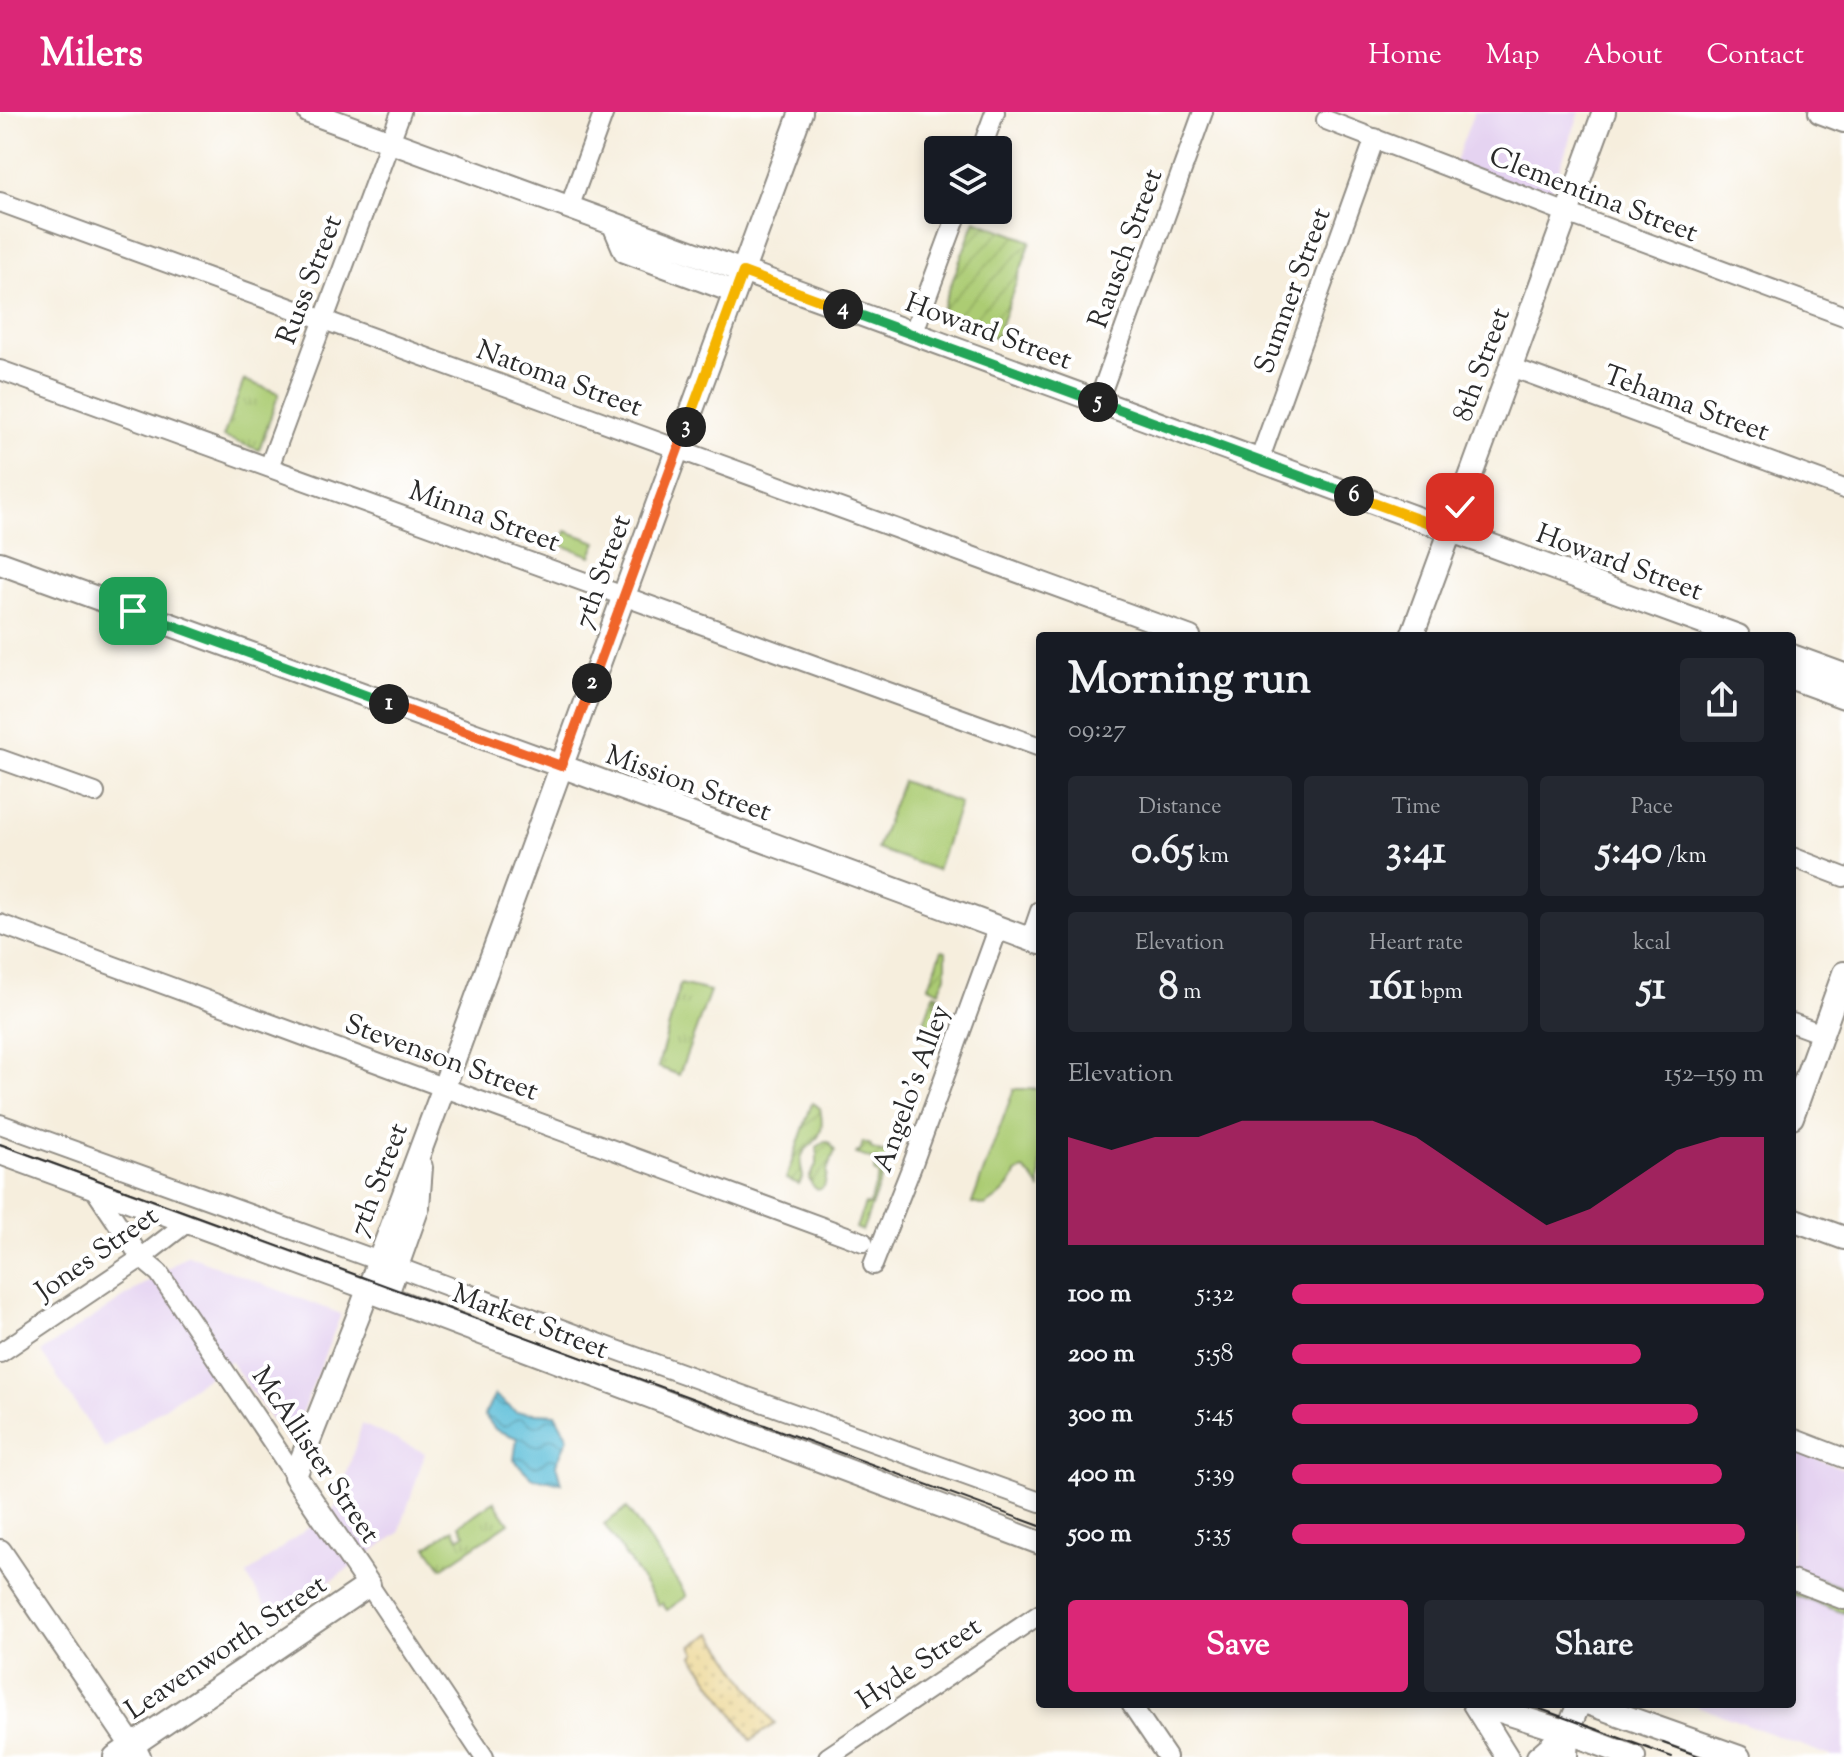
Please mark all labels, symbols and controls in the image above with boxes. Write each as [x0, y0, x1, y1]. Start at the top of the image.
text: Milers [40, 29, 143, 83]
text: Home [1368, 36, 1442, 76]
text: Map [1486, 36, 1540, 76]
text: About [1584, 36, 1662, 76]
text: Contact [1706, 36, 1804, 76]
map controls [924, 136, 1012, 224]
button: layers [924, 136, 1012, 224]
street label: Clementina Street [1483, 138, 1703, 254]
street label: Rausch Street [1079, 163, 1174, 334]
street label: Sumner Street [1245, 202, 1343, 380]
street label: Russ Street [268, 209, 354, 351]
street label: Howard Street [899, 284, 1077, 382]
pin: 4 [823, 289, 863, 329]
text: 4 [837, 293, 849, 325]
street label: 8th Street [1444, 302, 1522, 427]
street label: Natoma Street [470, 331, 648, 429]
street label: Tehama Street [1597, 356, 1775, 453]
pin: 5 [1078, 382, 1118, 422]
text: 5 [1094, 386, 1102, 418]
pin: 3 [666, 407, 706, 447]
text: 3 [682, 411, 690, 443]
street label: Minna Street [403, 472, 565, 564]
pin [1426, 473, 1494, 541]
pin: 6 [1334, 476, 1374, 516]
text: 6 [1349, 480, 1359, 512]
icon: check [1438, 485, 1482, 529]
street label: 7th Street [565, 509, 643, 634]
street label: Howard Street [1530, 515, 1708, 613]
pin [99, 577, 167, 645]
icon: arrive [111, 589, 155, 633]
text: Morning run [1068, 650, 1311, 713]
button: share [1680, 658, 1764, 742]
pin: 2 [572, 663, 612, 703]
text: 2 [587, 667, 597, 699]
pin: 1 [369, 684, 409, 724]
text: 1 [385, 688, 393, 720]
text: 09:27 [1068, 712, 1126, 749]
street label: Mission Street [600, 736, 777, 833]
text: Distance [1139, 792, 1221, 824]
text: Time [1392, 792, 1440, 824]
text: Pace [1631, 792, 1673, 824]
text: 0.65 [1131, 824, 1194, 881]
text: 3:41 [1386, 824, 1446, 881]
text: 5:40 [1597, 824, 1662, 881]
text: km [1194, 841, 1229, 873]
text: /km [1662, 841, 1707, 873]
text: Elevation [1135, 928, 1225, 960]
text: Heart rate [1369, 928, 1463, 960]
text: kcal [1633, 928, 1671, 960]
text: 8 [1159, 960, 1179, 1017]
text: 161 [1369, 960, 1416, 1017]
text: 51 [1638, 960, 1666, 1017]
text: m [1179, 977, 1201, 1009]
text: bpm [1416, 977, 1463, 1009]
street label: Angelo's Alley [864, 1000, 962, 1178]
street label: Stevenson Street [339, 1005, 544, 1113]
text: Elevation [1068, 1056, 1173, 1093]
text: 152–159 m [1664, 1056, 1764, 1093]
street label: 7th Street [340, 1117, 420, 1242]
street label: Jones Street [26, 1197, 168, 1313]
street label: Market Street [446, 1275, 614, 1371]
text: 100 m [1068, 1276, 1131, 1313]
text: 5:32 [1196, 1276, 1234, 1313]
text: 200 m [1068, 1336, 1135, 1373]
text: 5:58 [1196, 1336, 1234, 1373]
street label: McAllister Street [241, 1359, 389, 1552]
text: 300 m [1068, 1396, 1133, 1433]
text: 5:45 [1196, 1396, 1234, 1433]
text: 400 m [1068, 1456, 1135, 1493]
text: 5:39 [1196, 1456, 1235, 1493]
text: 500 m [1068, 1516, 1131, 1553]
text: 5:35 [1196, 1516, 1231, 1553]
street label: Leavenworth Street [118, 1566, 336, 1731]
button: Save [1068, 1600, 1408, 1692]
button: Share [1424, 1600, 1764, 1692]
street label: Hyde Street [849, 1608, 990, 1721]

